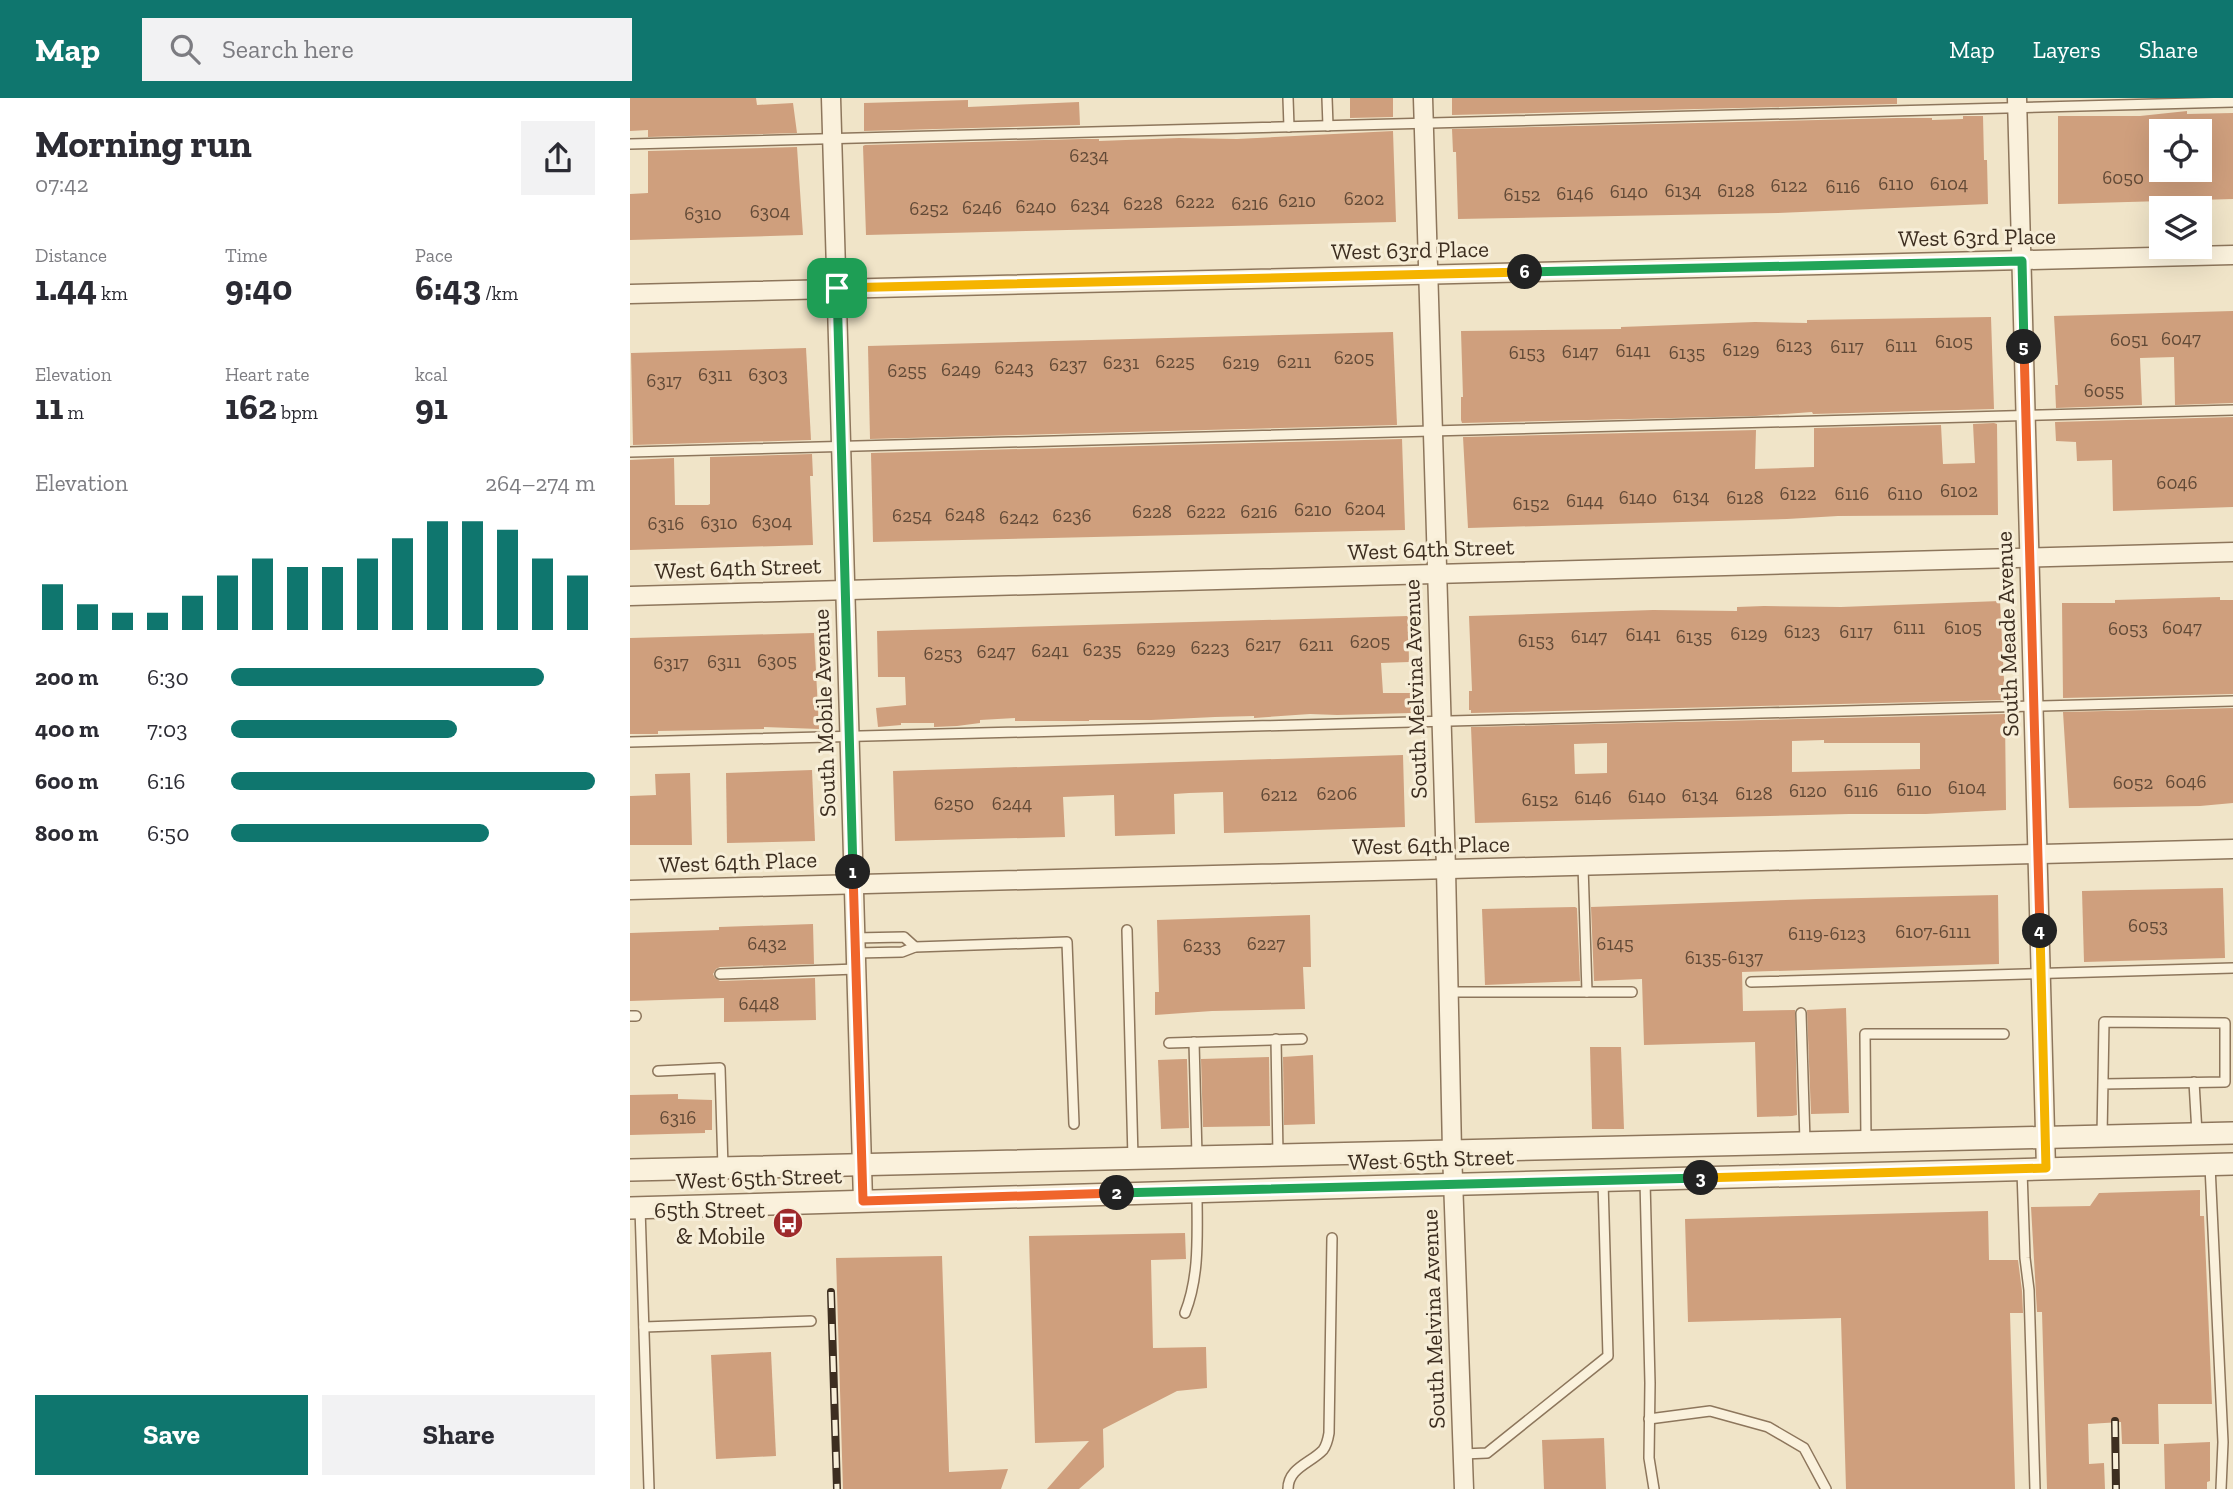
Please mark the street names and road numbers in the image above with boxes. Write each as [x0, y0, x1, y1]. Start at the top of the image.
street label: West 63rd Place [1898, 222, 2056, 252]
street label: West 63rd Place [1331, 235, 1489, 265]
street label: South Meade Avenue [1989, 531, 2025, 737]
street label: West 64th Street [1347, 532, 1515, 566]
street label: West 64th Street [654, 551, 822, 585]
street label: South Melvina Avenue [1397, 579, 1433, 799]
street label: South Mobile Avenue [806, 609, 842, 817]
street label: West 64th Place [1352, 830, 1510, 860]
street label: West 64th Place [659, 845, 817, 879]
street label: West 65th Street [1348, 1142, 1515, 1176]
street label: West 65th Street [676, 1161, 843, 1195]
street label: South Melvina Avenue [1415, 1209, 1451, 1429]

